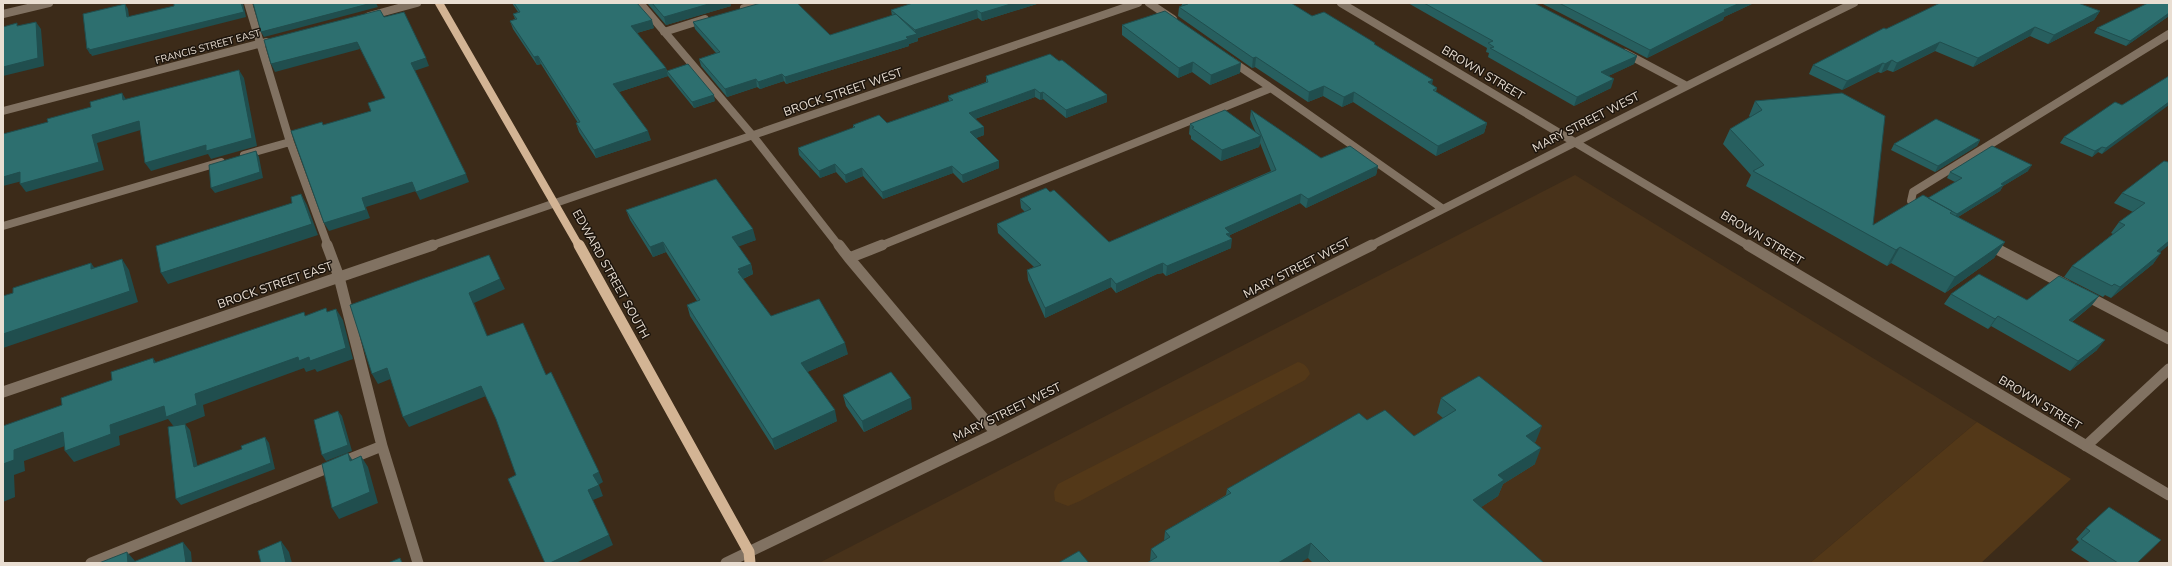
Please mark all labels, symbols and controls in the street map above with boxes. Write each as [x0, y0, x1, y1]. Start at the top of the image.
street label: FRANCIS STREET EAST [154, 26, 262, 68]
street label: BROWN STREET [1439, 42, 1528, 104]
street label: BROCK STREET WEST [781, 64, 905, 120]
street label: MARY STREET WEST [1530, 88, 1643, 156]
street label: EDWARD STREET SOUTH [569, 207, 653, 341]
street label: BROWN STREET [1718, 207, 1807, 269]
street label: MARY STREET WEST [1241, 234, 1354, 302]
street label: BROCK STREET EAST [215, 258, 335, 312]
street label: BROWN STREET [1996, 372, 2085, 434]
street label: MARY STREET WEST [950, 379, 1064, 445]

